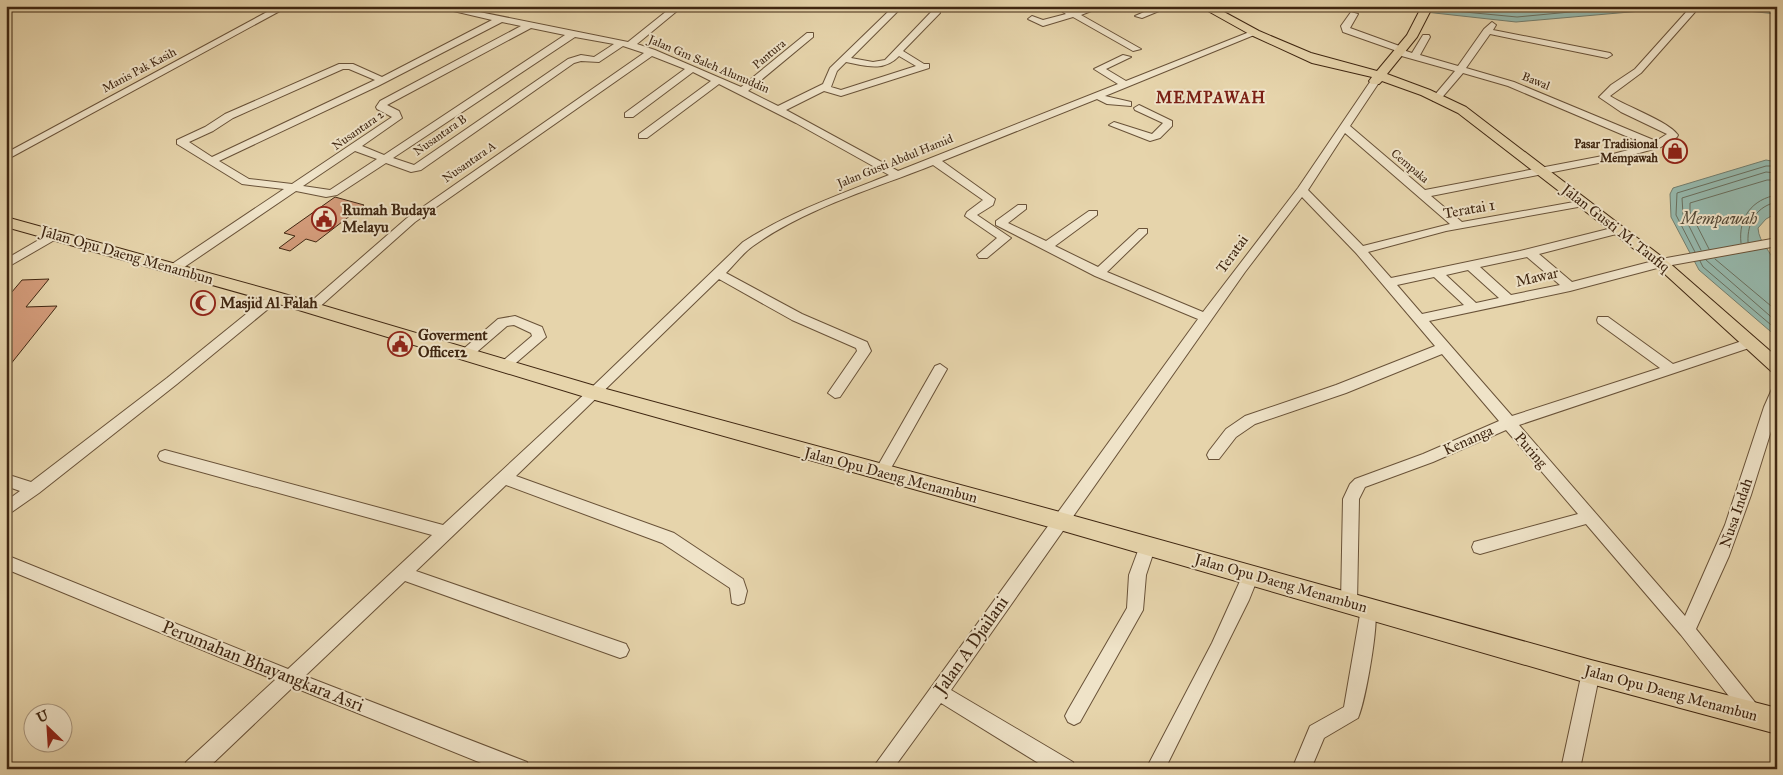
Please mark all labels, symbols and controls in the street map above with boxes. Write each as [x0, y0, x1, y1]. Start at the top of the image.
street label: Jalan Gm Saleh Alunuddin [644, 31, 772, 97]
street label: Pantura [750, 36, 789, 72]
street label: Manis Pak Kasih [100, 44, 179, 95]
street label: Bawal [1520, 69, 1553, 93]
district label: MEMPAWAH [1156, 88, 1266, 107]
street label: Nusantara 2 [330, 107, 387, 153]
street label: Nusantara B [411, 112, 469, 158]
street label: Jalan Gusti Abdul Hamid [833, 131, 955, 192]
place label: Pasar Tradisional Mempawah [1574, 137, 1659, 166]
shop icon: Pasar Tradisional Mempawah [1662, 138, 1688, 164]
street label: Nusantara A [440, 139, 498, 185]
street label: Cempaka [1388, 146, 1432, 186]
street label: Jalan Gusti M. Taufiq [1556, 179, 1674, 277]
street label: Teratai 1 [1442, 196, 1496, 222]
place label: Rumah Budaya Melayu [342, 201, 436, 237]
public building icon: Rumah Budaya Melayu [311, 206, 337, 232]
water label: Mempawah [1679, 209, 1758, 229]
street label: Jalan Opu Daeng Menambun [36, 221, 215, 289]
street label: Teratai [1212, 231, 1252, 277]
street label: Mawar [1514, 263, 1561, 291]
mosque icon: Masjid Al Falah [190, 290, 216, 316]
place label: Masjid Al Falah [220, 294, 318, 313]
place label: Goverment Office12 [418, 326, 488, 361]
public building icon: Goverment Office12 [387, 331, 413, 357]
street label: Kenanga [1440, 421, 1496, 459]
street label: Puring [1511, 428, 1552, 472]
street label: Jalan Opu Daeng Menambun [800, 443, 980, 508]
street label: Nusa Indah [1716, 475, 1756, 550]
street label: Jalan Opu Daeng Menambun [1190, 549, 1369, 617]
street label: Jalan A Djailani [928, 592, 1014, 701]
street label: Perumahan Bhayangkara Asri [159, 615, 367, 718]
street label: Jalan Opu Daeng Menambun [1580, 661, 1760, 726]
north arrow [22, 702, 72, 752]
text: U [34, 706, 52, 727]

